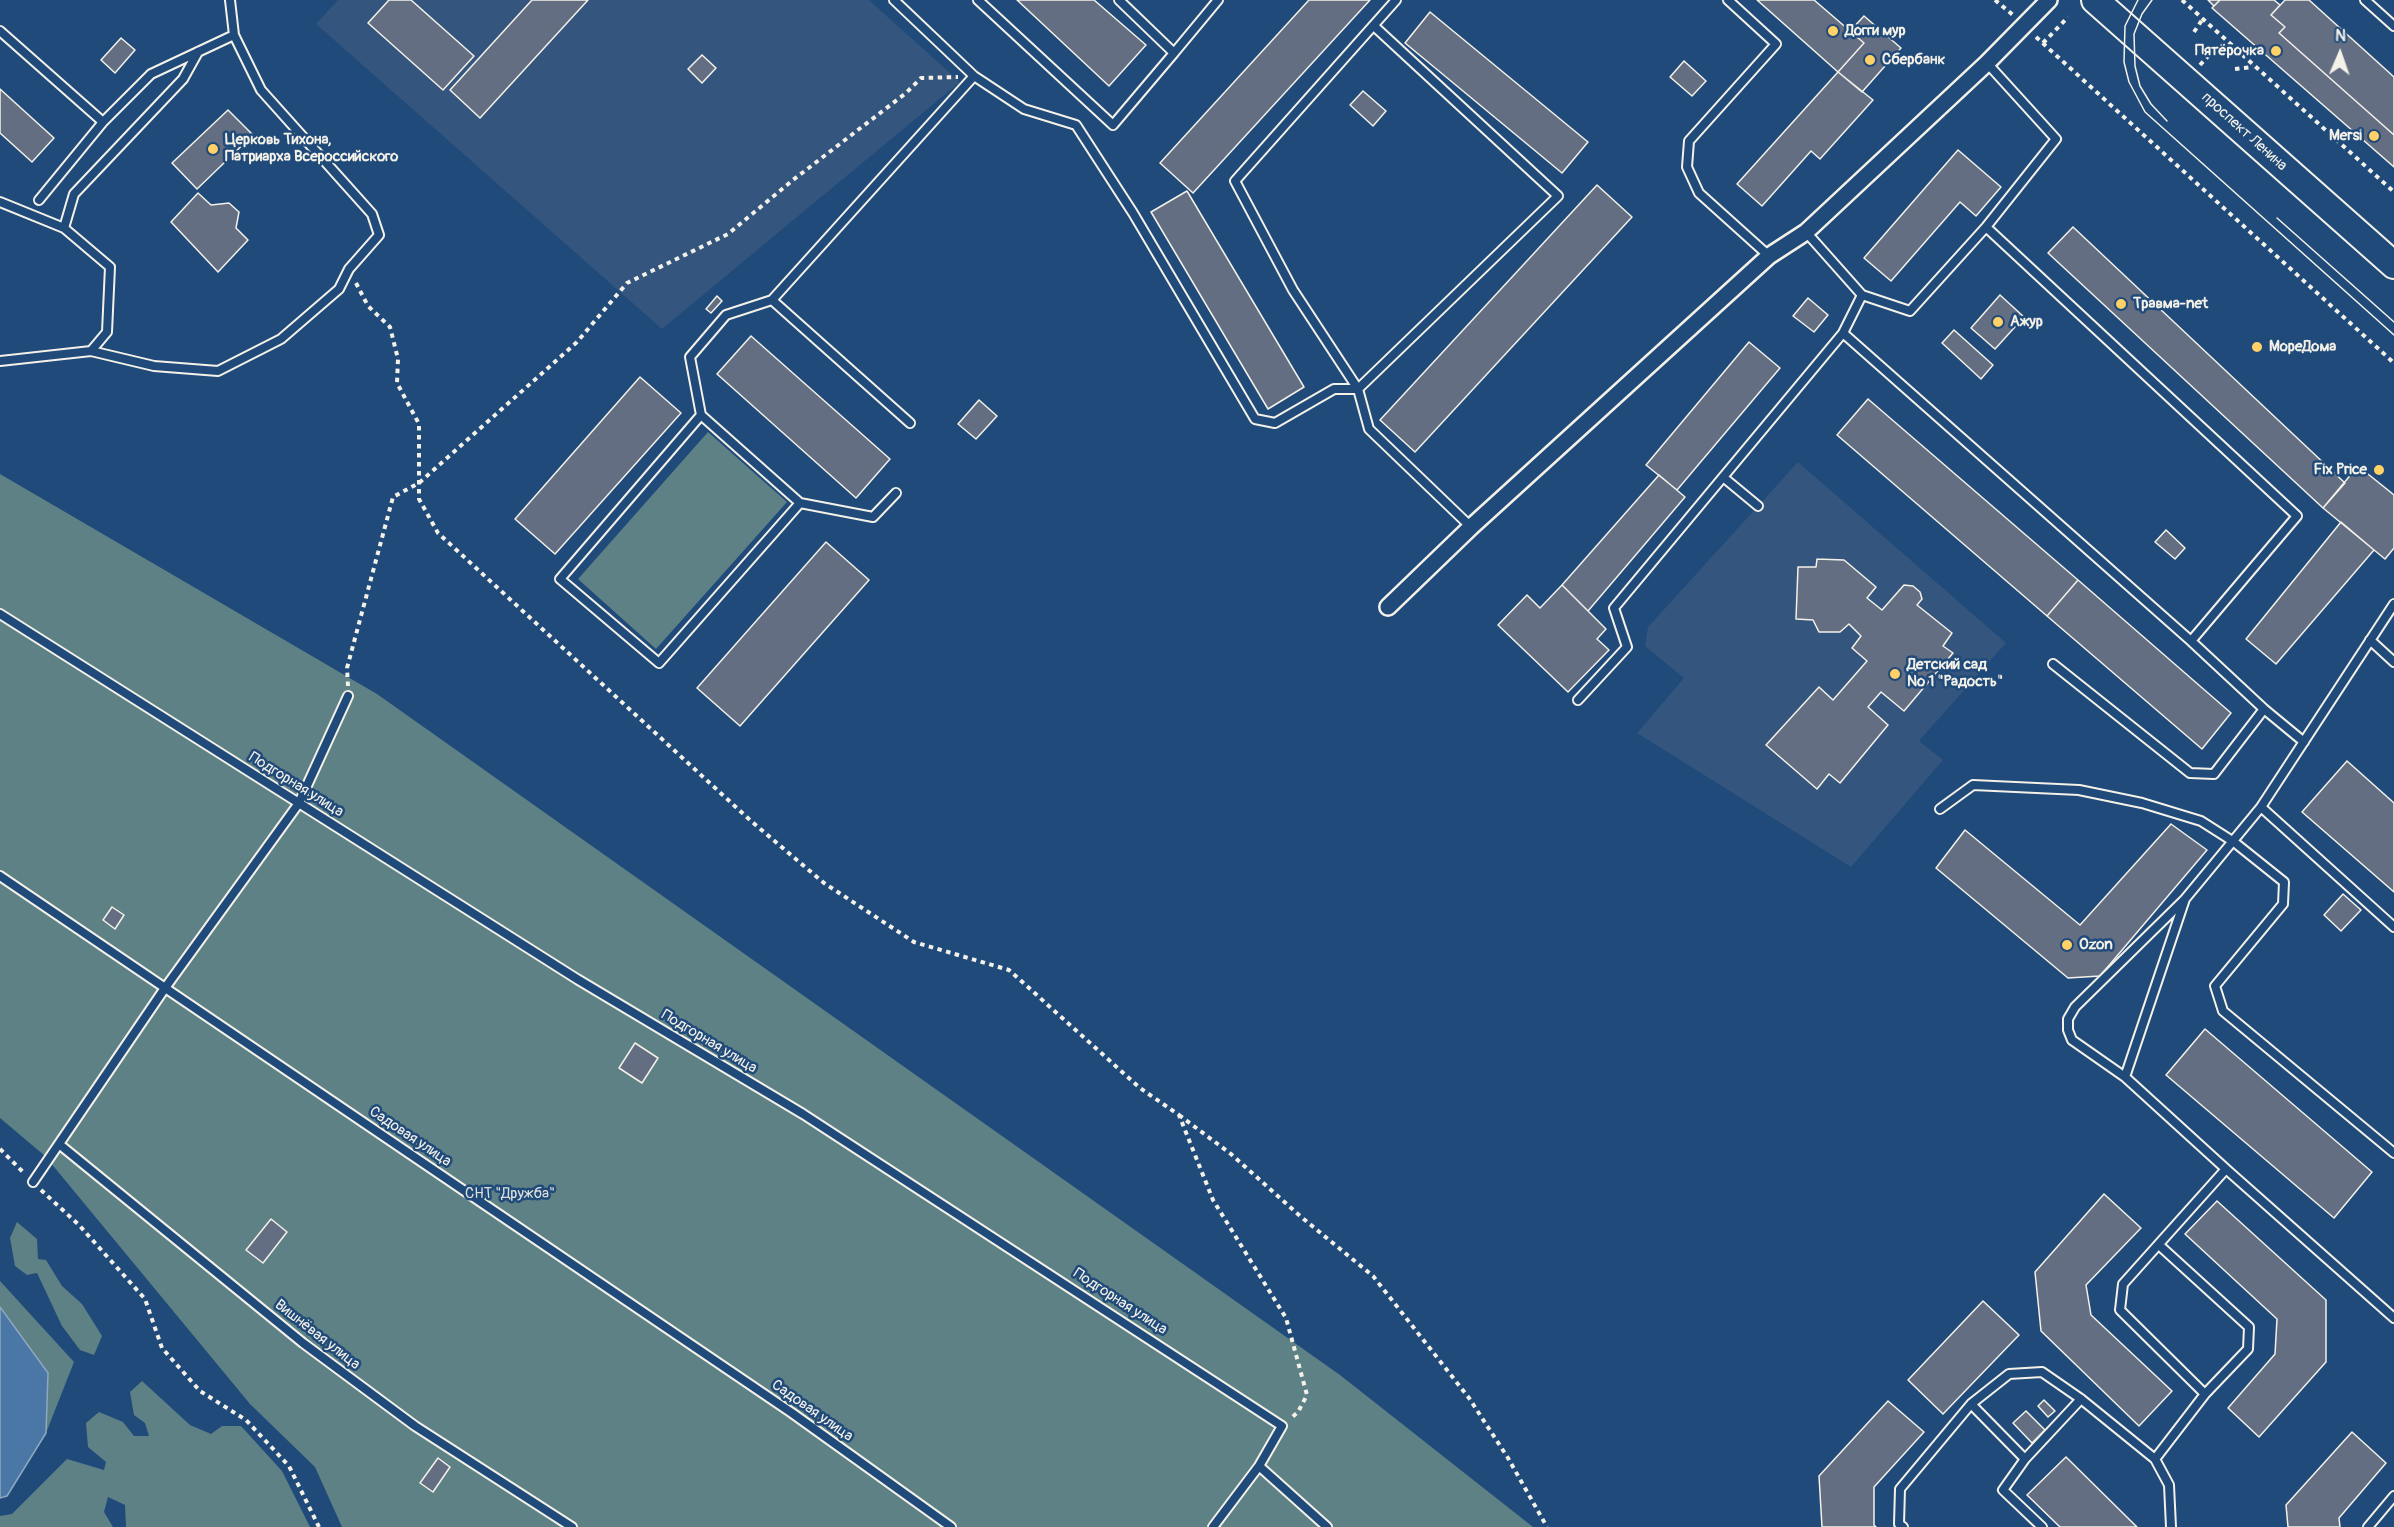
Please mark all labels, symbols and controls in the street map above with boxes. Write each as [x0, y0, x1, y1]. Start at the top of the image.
place label: Догги мур [1845, 22, 1906, 40]
marker: Догги мур [1826, 24, 1840, 38]
north arrow [2310, 24, 2370, 84]
text: N [2335, 26, 2346, 46]
place label: Пятёрочка [2195, 42, 2264, 60]
marker: Пятёрочка [2269, 44, 2283, 58]
place label: Сбербанк [1882, 51, 1945, 69]
marker: Сбербанк [1863, 53, 1877, 67]
street label: проспект Ленина [2197, 89, 2291, 175]
place label: Mersi [2329, 127, 2362, 145]
marker: Mersi [2367, 129, 2381, 143]
place label: Церковь Тихона, Патриарха Всероссийского [225, 131, 398, 166]
marker: Церковь Тихона, Патриарха Всероссийского [206, 142, 220, 156]
place label: Травма-net [2133, 295, 2208, 313]
marker: Травма-net [2114, 297, 2128, 311]
place label: Ажур [2010, 313, 2043, 331]
marker: Ажур [1991, 315, 2005, 329]
place label: МореДома [2269, 338, 2336, 356]
marker: МореДома [2250, 340, 2264, 354]
place label: Fix Price [2314, 461, 2367, 479]
marker: Fix Price [2372, 463, 2386, 477]
place label: Детский сад № 1 "Радость" [1907, 656, 2003, 691]
marker: Детский сад № 1 "Радость" [1888, 667, 1902, 681]
street label: Подгорная улица [245, 749, 347, 821]
place label: Ozon [2079, 936, 2113, 954]
marker: Ozon [2060, 938, 2074, 952]
street label: Подгорная улица [658, 1006, 760, 1078]
street label: Садовая улица [365, 1103, 455, 1171]
park label: СНТ "Дружба" [465, 1185, 555, 1203]
street label: Подгорная улица [1070, 1265, 1170, 1339]
street label: Вишнёвая улица [271, 1296, 363, 1374]
street label: Садовая улица [768, 1376, 856, 1446]

